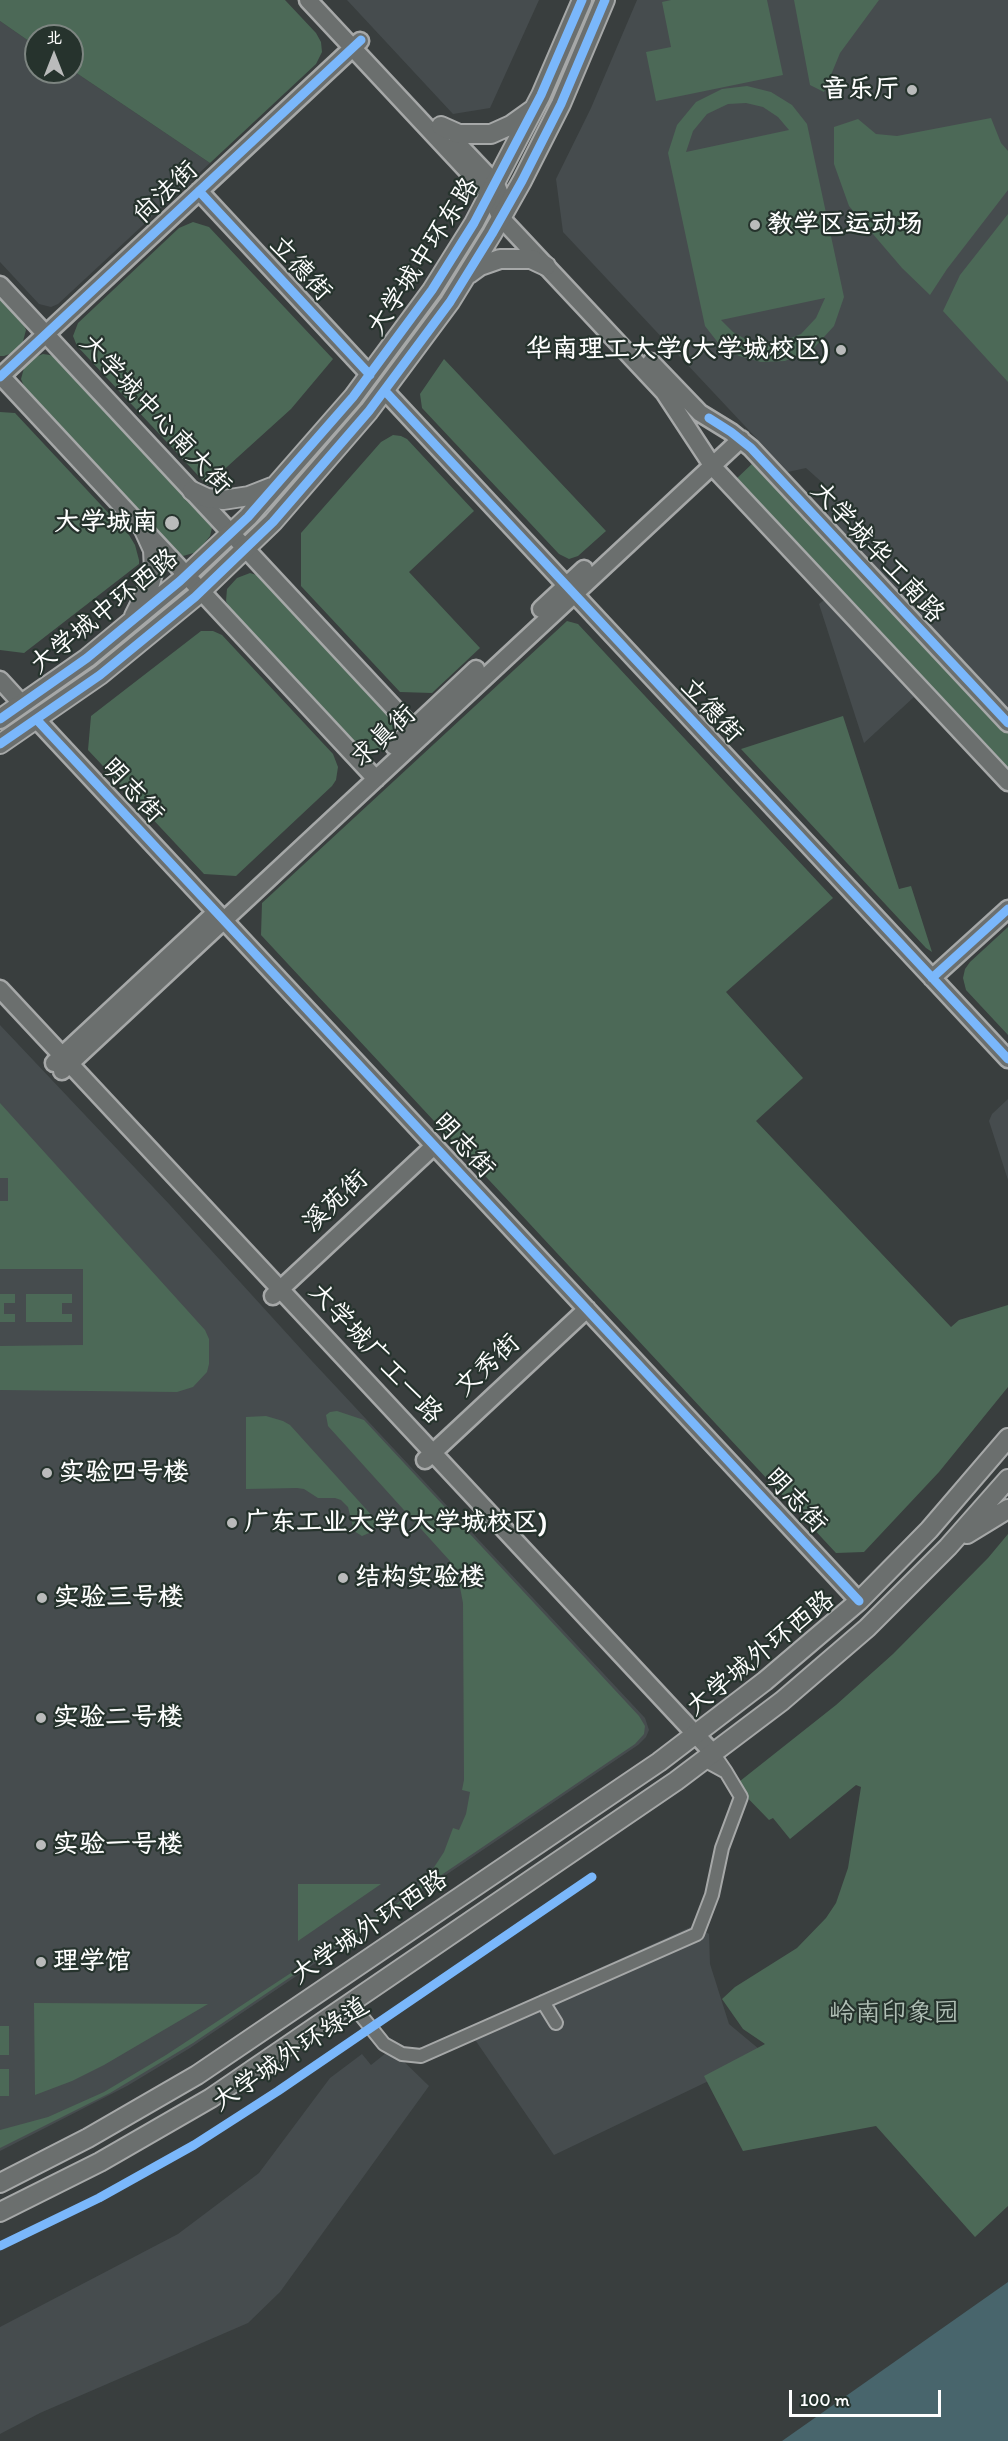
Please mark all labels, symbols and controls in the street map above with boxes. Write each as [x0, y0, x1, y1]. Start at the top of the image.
north arrow [24, 24, 84, 84]
text: 北 [46, 28, 62, 47]
place label: 音乐厅 [822, 74, 900, 106]
marker: 音乐厅 [905, 83, 919, 97]
street label: 尚法街 [127, 155, 205, 231]
street label: 大学城中环东路 [361, 172, 487, 342]
place label: 教学区运动场 [767, 209, 923, 241]
marker: 教学区运动场 [748, 218, 762, 232]
street label: 立德街 [262, 230, 338, 308]
street label: 大学城中心南大街 [73, 328, 237, 502]
place label: 华南理工大学(大学城校区) [526, 334, 829, 366]
marker: 华南理工大学(大学城校区) [834, 343, 848, 357]
street label: 大学城华工南路 [804, 476, 950, 630]
place label: 大学城南 [54, 507, 158, 539]
marker: 大学城南 [163, 514, 181, 532]
street label: 大学城中环西路 [24, 543, 186, 681]
street label: 立德街 [673, 672, 749, 750]
street label: 求真街 [345, 699, 423, 775]
street label: 明志街 [94, 752, 170, 830]
street label: 明志街 [425, 1107, 501, 1185]
street label: 溪苑街 [297, 1164, 375, 1240]
street label: 大学城广工一路 [302, 1277, 448, 1431]
street label: 文秀街 [449, 1328, 527, 1404]
place label: 实验四号楼 [59, 1457, 189, 1489]
street label: 明志街 [757, 1462, 833, 1540]
marker: 实验四号楼 [40, 1466, 54, 1480]
place label: 广东工业大学(大学城校区) [244, 1507, 547, 1539]
marker: 广东工业大学(大学城校区) [225, 1516, 239, 1530]
place label: 结构实验楼 [355, 1562, 485, 1594]
marker: 结构实验楼 [336, 1571, 350, 1585]
place label: 实验三号楼 [54, 1582, 184, 1614]
street label: 大学城外环西路 [680, 1585, 842, 1723]
marker: 实验三号楼 [35, 1591, 49, 1605]
place label: 实验二号楼 [53, 1702, 183, 1734]
marker: 实验二号楼 [34, 1711, 48, 1725]
place label: 实验一号楼 [53, 1829, 183, 1861]
marker: 实验一号楼 [34, 1838, 48, 1852]
street label: 大学城外环西路 [286, 1864, 454, 1992]
place label: 理学馆 [53, 1946, 131, 1978]
marker: 理学馆 [34, 1955, 48, 1969]
street label: 大学城外环绿道 [207, 1991, 375, 2119]
park label: 岭南印象园 [829, 1998, 959, 2030]
scale bar [792, 2378, 944, 2416]
text: 100 m [800, 2389, 850, 2411]

